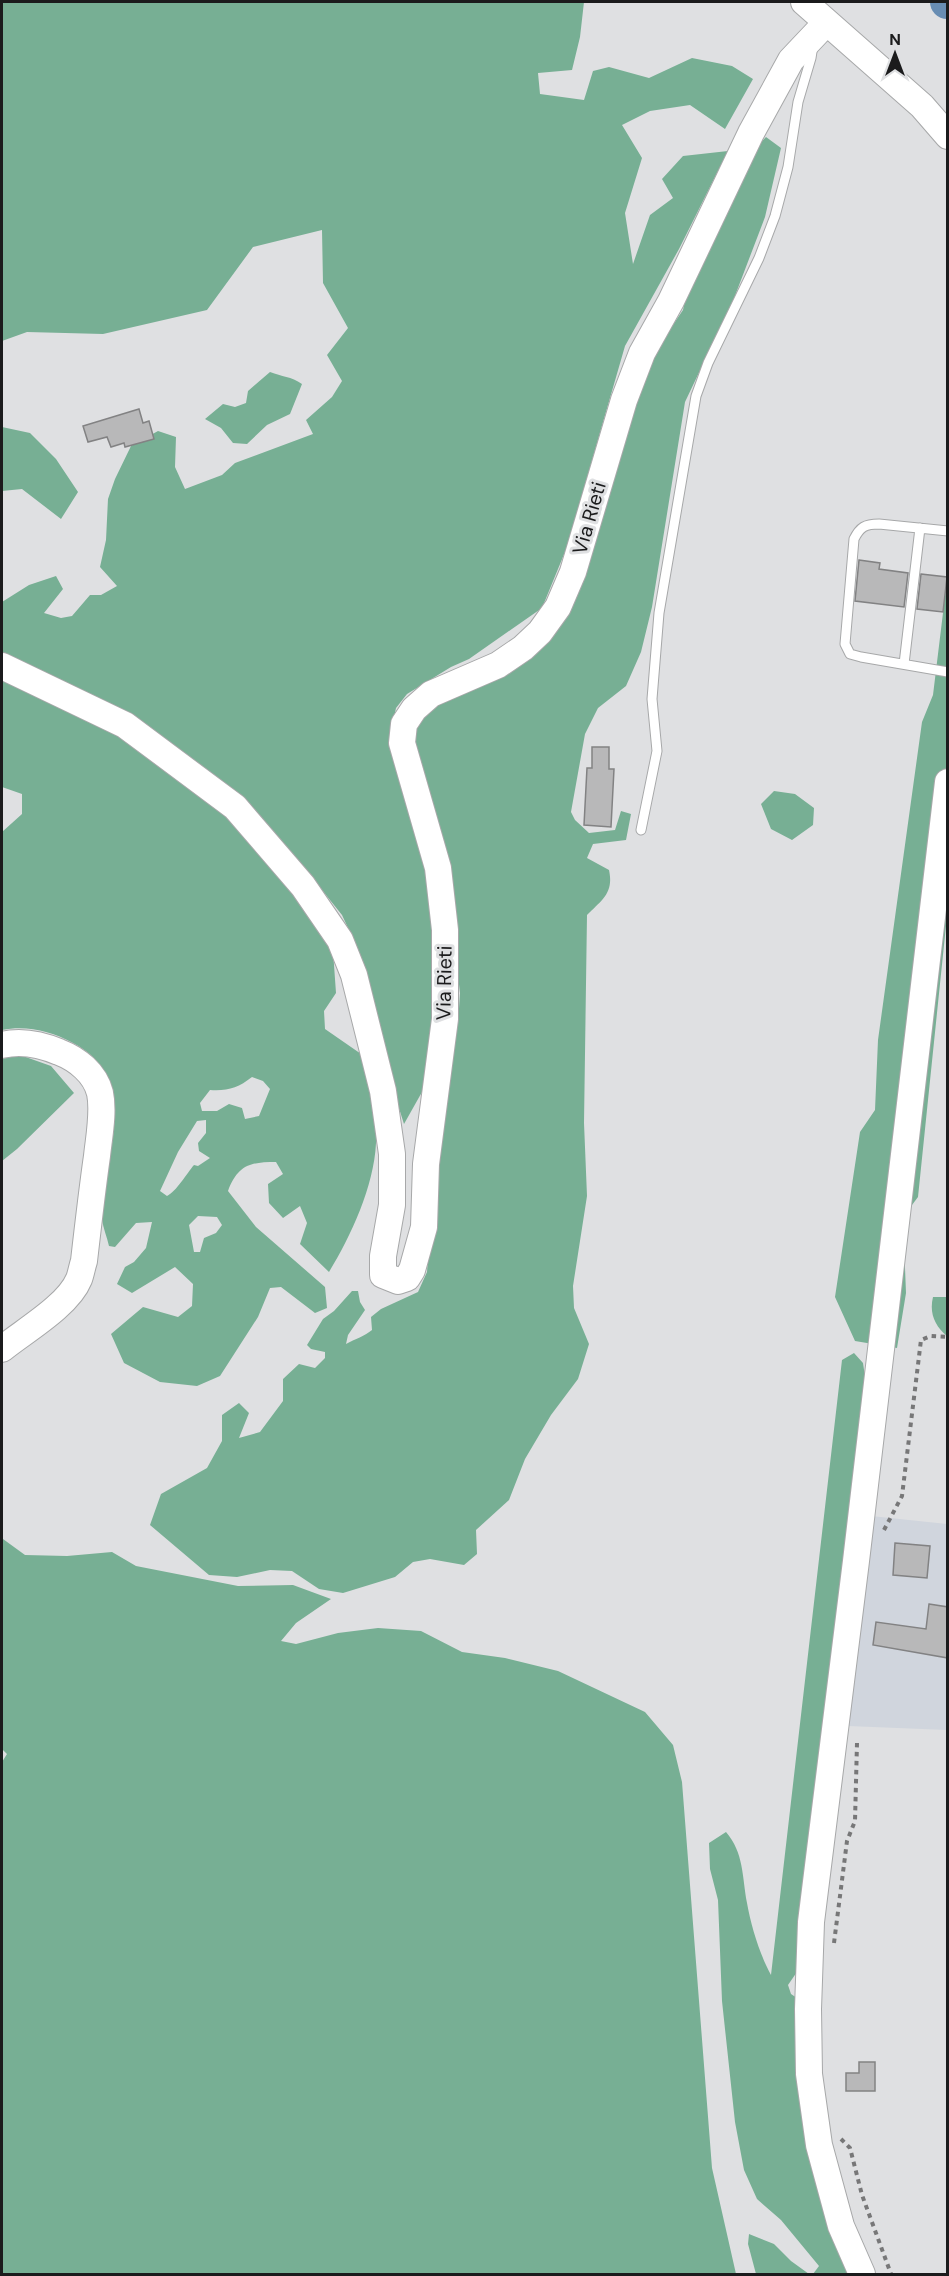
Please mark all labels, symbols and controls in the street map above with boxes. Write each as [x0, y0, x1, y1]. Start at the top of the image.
north arrow [865, 24, 925, 84]
text: N [889, 29, 901, 50]
street label: Via Rieti [566, 478, 612, 558]
street label: Via Rieti [430, 945, 458, 1021]

